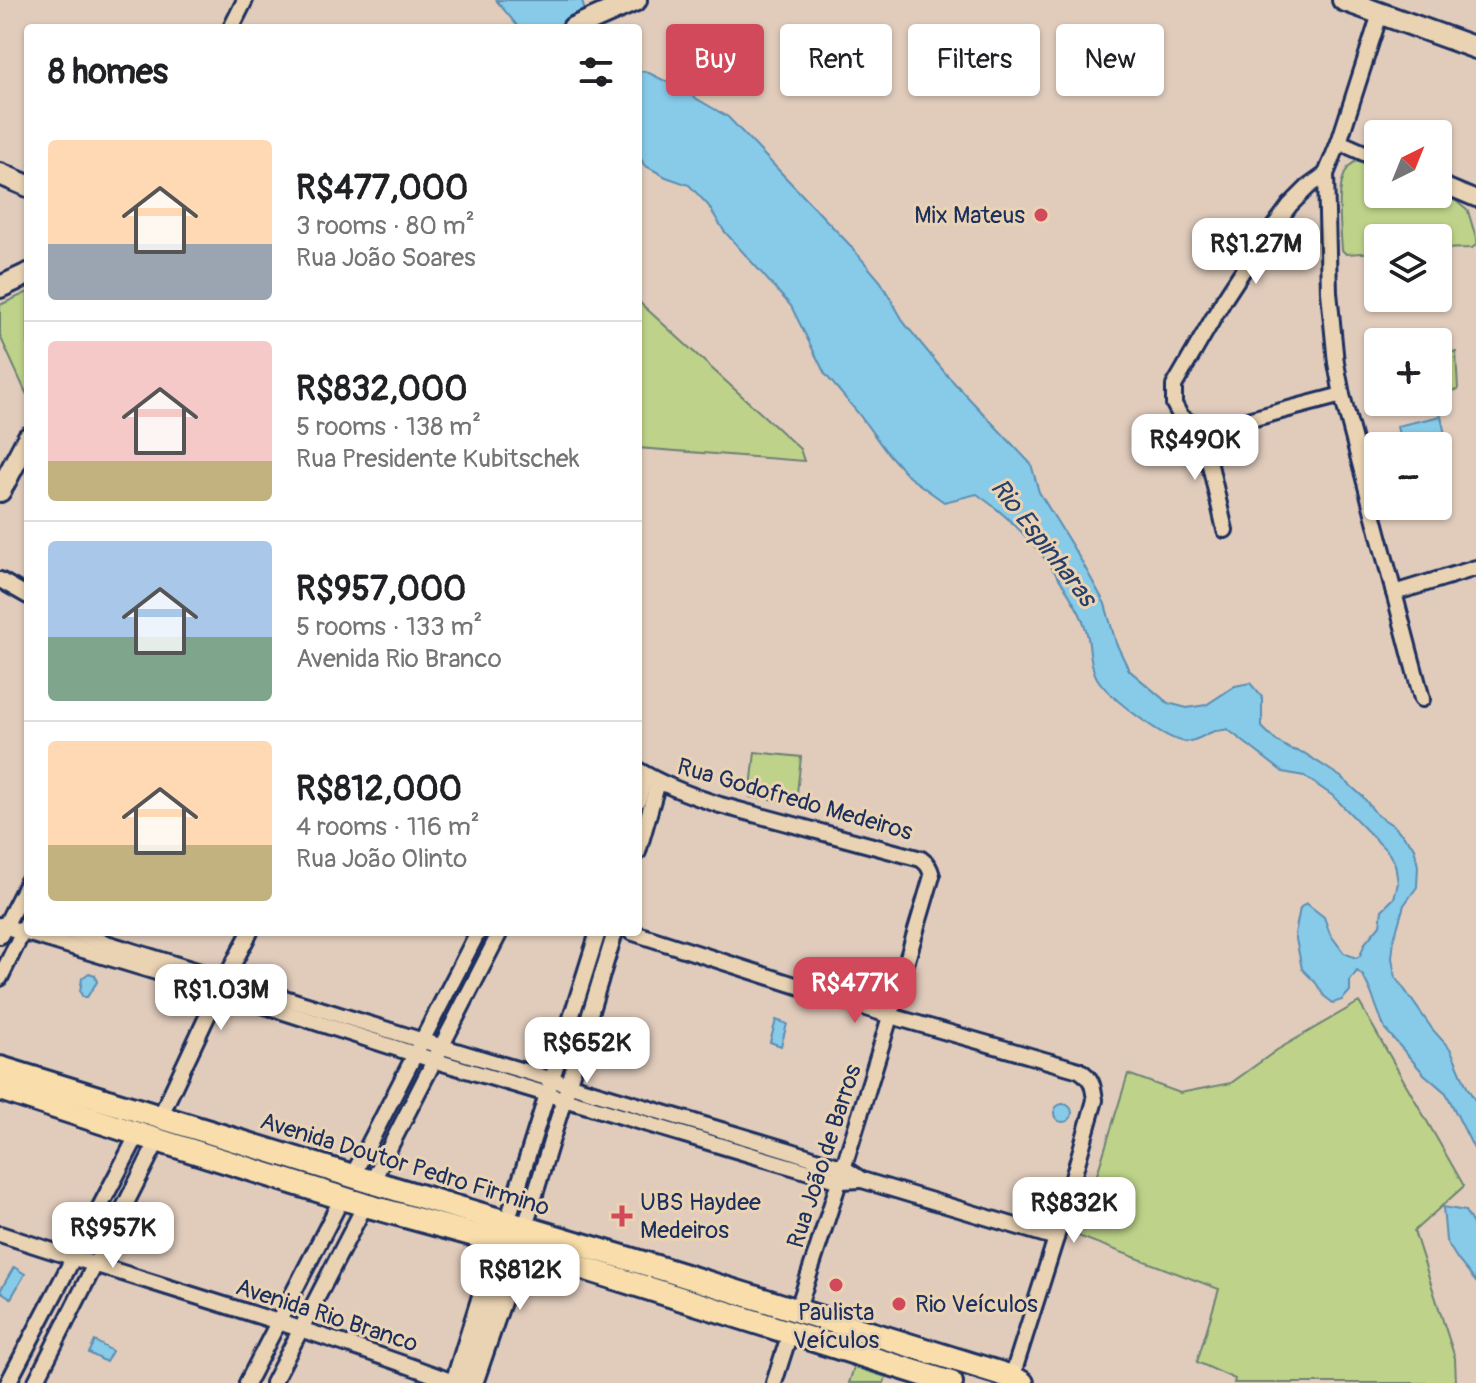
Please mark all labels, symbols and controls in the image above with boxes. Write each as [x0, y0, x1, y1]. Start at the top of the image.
chip: Buy [666, 24, 764, 96]
chip: Rent [780, 24, 892, 96]
chip: Filters [908, 24, 1040, 96]
chip: New [1056, 24, 1164, 96]
icon: filters [574, 50, 618, 94]
text: 8 homes [48, 51, 168, 94]
north arrow [1364, 120, 1452, 208]
map controls [1364, 120, 1452, 520]
text: R$477,000 [296, 167, 468, 210]
icon: home [112, 172, 208, 268]
place label: Mix Mateus [914, 201, 1025, 230]
marker: Mix Mateus [1032, 206, 1050, 224]
text: 3 rooms · 80 m² [296, 210, 475, 242]
pin: R$1.27M [1182, 218, 1330, 286]
button: layers [1364, 224, 1452, 312]
text: R$1.27M [1210, 228, 1302, 260]
text: Rua João Soares [296, 242, 476, 274]
button: + [1364, 328, 1452, 416]
text: R$832,000 [296, 368, 468, 411]
icon: home [112, 373, 208, 469]
text: 5 rooms · 138 m² [296, 411, 481, 443]
pin: R$490K [1130, 414, 1260, 482]
text: R$490K [1149, 424, 1241, 456]
button: − [1364, 432, 1452, 520]
text: Rua Presidente Kubitschek [296, 443, 580, 475]
water label: Rio Espinharas [983, 472, 1105, 615]
text: R$957,000 [296, 568, 466, 611]
icon: home [112, 573, 208, 669]
text: 5 rooms · 133 m² [296, 611, 482, 643]
text: Avenida Rio Branco [296, 643, 502, 675]
street label: Rua Godofredo Medeiros [674, 752, 916, 847]
text: R$812,000 [296, 768, 462, 811]
icon: home [112, 773, 208, 869]
text: 4 rooms · 116 m² [296, 811, 480, 843]
text: Rua João Olinto [296, 843, 467, 875]
pin: R$477K [790, 957, 920, 1025]
pin: R$1.03M [147, 964, 295, 1032]
text: R$477K [811, 967, 899, 999]
text: R$1.03M [173, 974, 269, 1006]
pin: R$652K [522, 1017, 652, 1085]
text: R$652K [543, 1027, 631, 1059]
street label: Rua João de Barros [781, 1060, 868, 1252]
street label: Avenida Doutor Pedro Firmino [257, 1107, 553, 1222]
pin: R$832K [1009, 1177, 1139, 1245]
text: R$832K [1031, 1187, 1117, 1219]
place label: UBS Haydee Medeiros [640, 1188, 761, 1245]
pin: R$957K [48, 1202, 178, 1270]
marker: UBS Haydee Medeiros [611, 1205, 633, 1227]
text: R$957K [70, 1212, 156, 1244]
pin: R$812K [455, 1244, 585, 1312]
text: R$812K [479, 1254, 561, 1286]
street label: Avenida Rio Branco [232, 1272, 422, 1359]
marker: Paulista Veículos [827, 1276, 845, 1294]
place label: Rio Veículos [915, 1290, 1038, 1319]
marker: Rio Veículos [890, 1295, 908, 1313]
place label: Paulista Veículos [793, 1298, 880, 1355]

